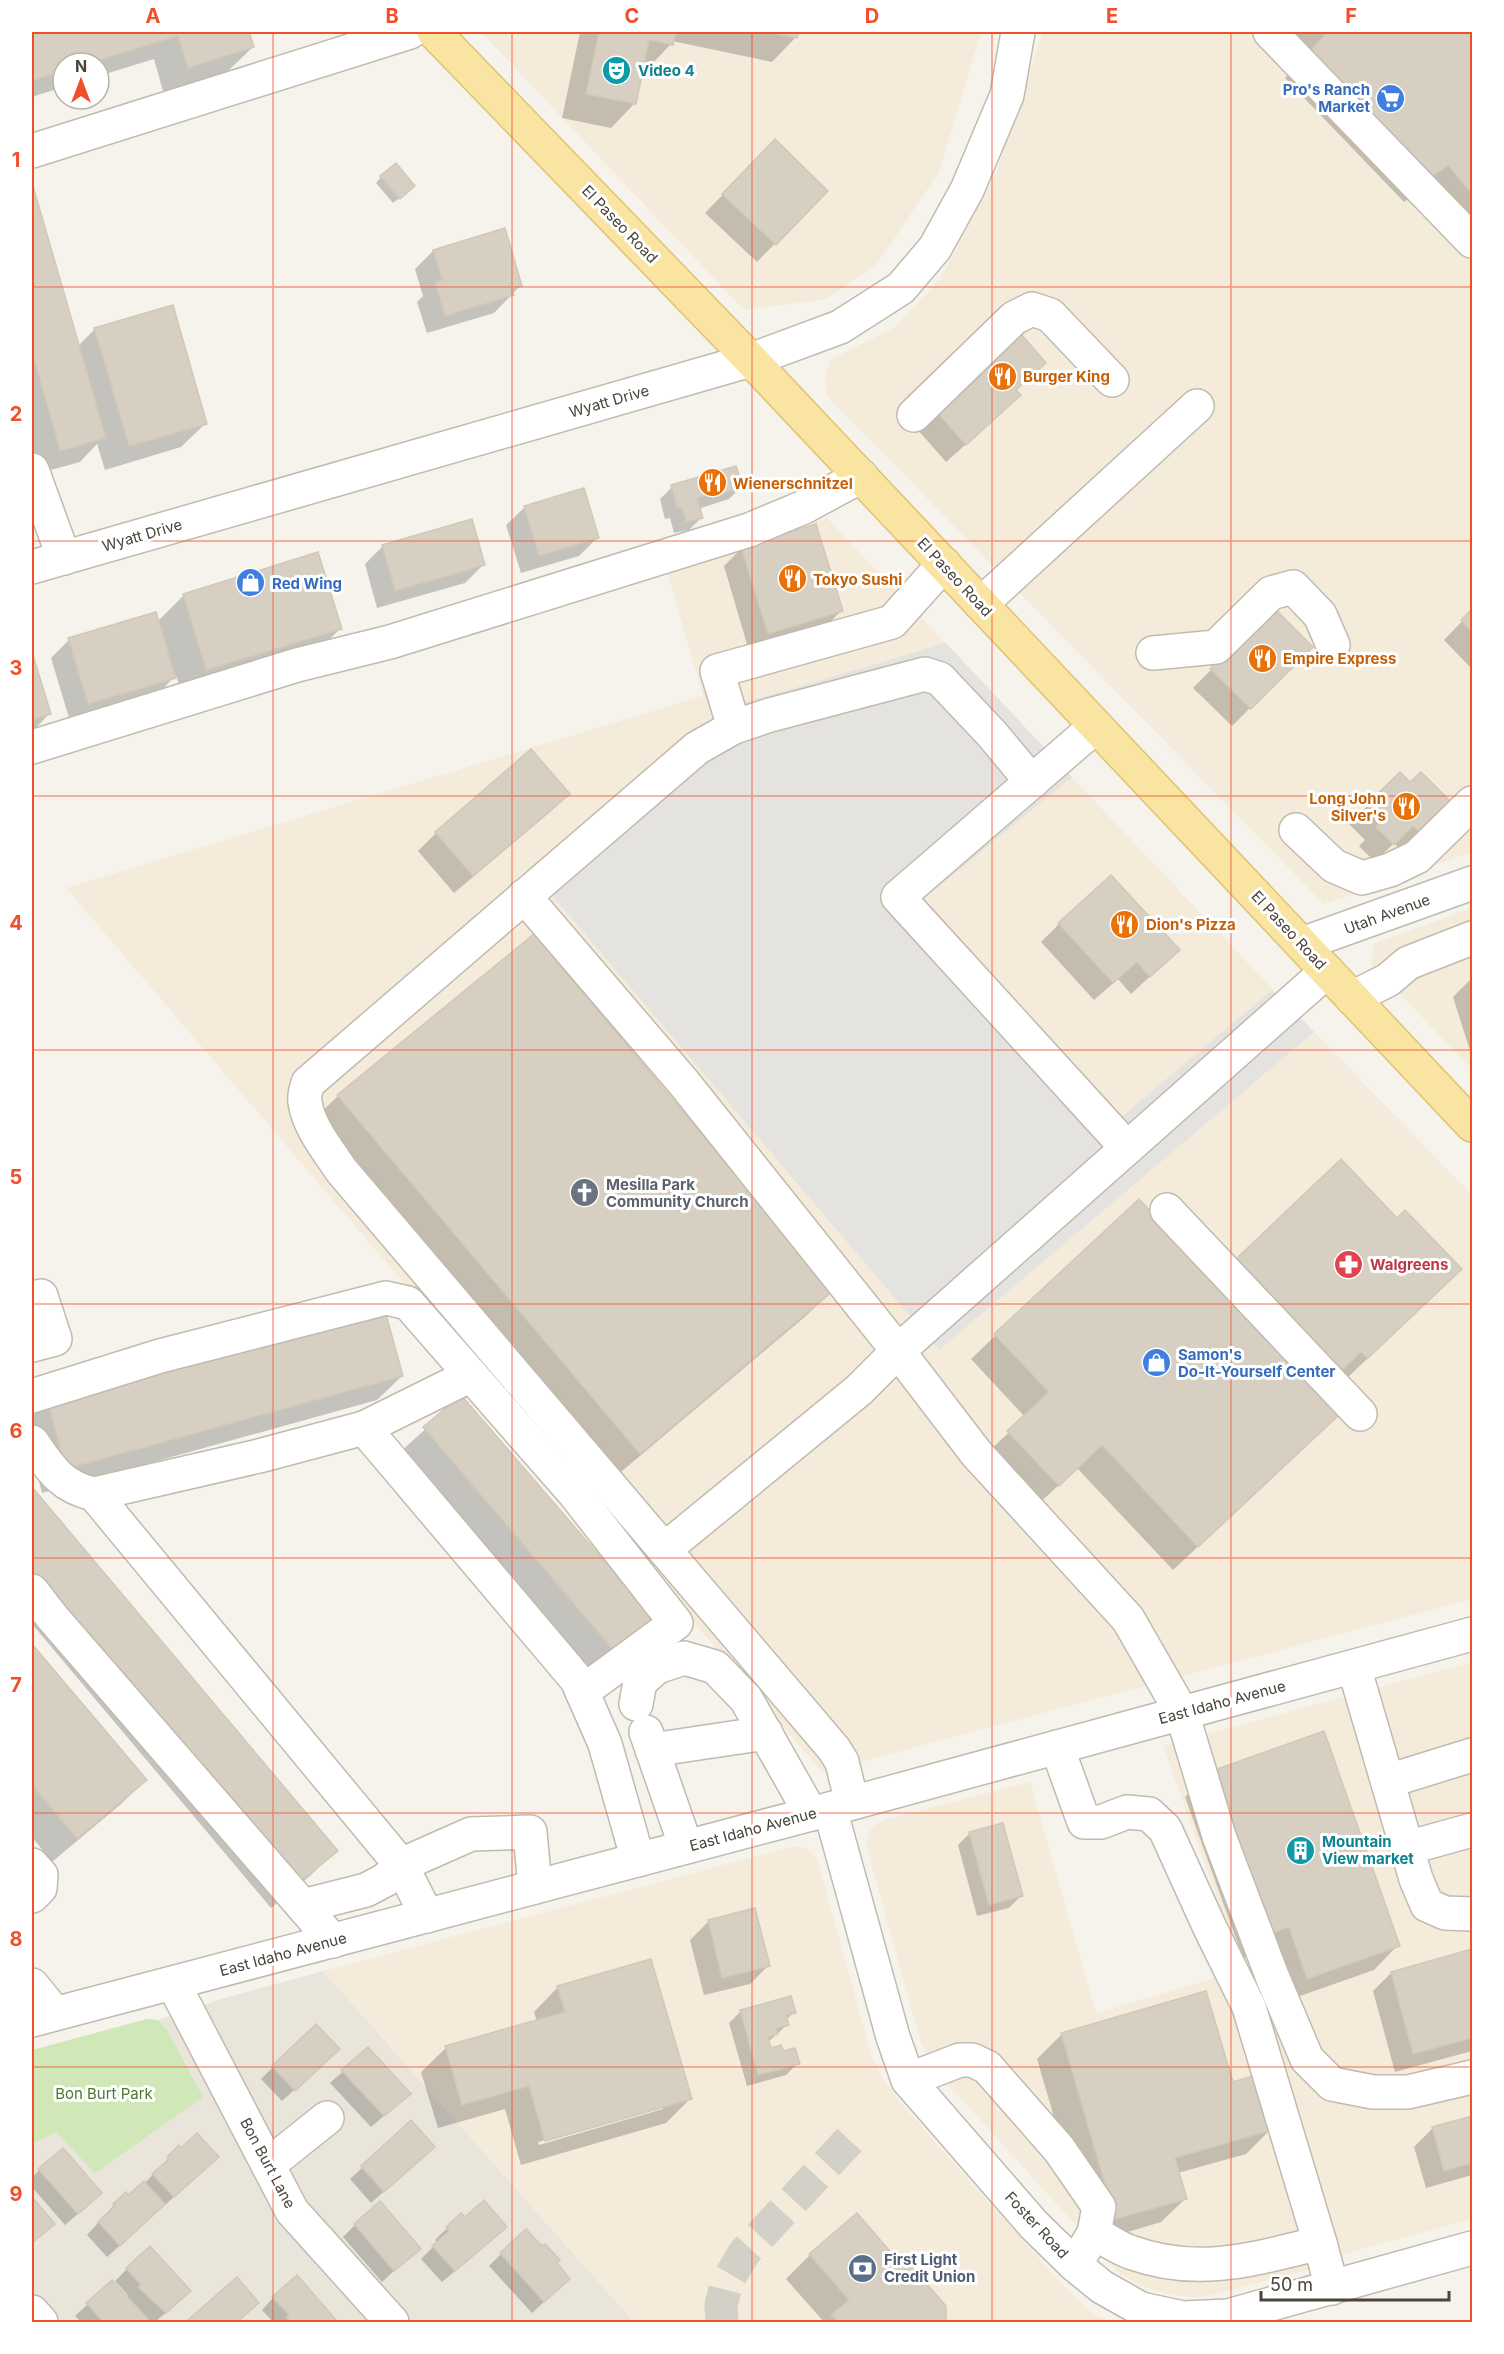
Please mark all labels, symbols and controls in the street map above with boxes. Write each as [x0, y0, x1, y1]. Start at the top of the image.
text: A [146, 4, 161, 28]
text: B [385, 4, 399, 28]
text: C [625, 4, 639, 28]
text: D [865, 4, 879, 28]
text: E [1106, 4, 1118, 28]
text: F [1345, 4, 1357, 28]
north arrow [51, 51, 111, 111]
theatre icon: Video 4 [601, 54, 633, 86]
text: N [75, 56, 87, 76]
place label: Video 4 [638, 61, 695, 80]
place label: Pro's Ranch Market [1283, 80, 1370, 116]
supermarket icon: Pro's Ranch Market [1375, 82, 1407, 114]
text: 1 [12, 148, 20, 172]
street label: El Paseo Road [578, 181, 662, 267]
restaurant icon: Burger King [986, 360, 1018, 392]
place label: Burger King [1023, 367, 1110, 386]
street label: Wyatt Drive [567, 381, 651, 421]
text: 2 [10, 402, 22, 426]
restaurant icon: Wienerschnitzel [696, 467, 728, 499]
place label: Wienerschnitzel [733, 474, 853, 493]
street label: Wyatt Drive [100, 515, 184, 555]
street label: El Paseo Road [914, 534, 996, 620]
restaurant icon: Tokyo Sushi [776, 563, 808, 595]
shop icon: Red Wing [235, 567, 267, 599]
place label: Tokyo Sushi [813, 570, 902, 589]
place label: Red Wing [272, 574, 342, 593]
restaurant icon: Empire Express [1246, 642, 1278, 674]
place label: Empire Express [1283, 649, 1396, 668]
text: 3 [10, 656, 22, 680]
place label: Long John Silver's [1309, 789, 1386, 825]
restaurant icon: Long John Silver's [1391, 791, 1423, 823]
street label: El Paseo Road [1248, 887, 1330, 973]
street label: Utah Avenue [1341, 890, 1433, 938]
restaurant icon: Dion's Pizza [1109, 908, 1141, 940]
text: 4 [9, 911, 23, 935]
place label: Dion's Pizza [1146, 915, 1236, 934]
text: 5 [10, 1165, 22, 1189]
place label: Mesilla Park Community Church [606, 1175, 749, 1211]
church icon: Mesilla Park Community Church [569, 1177, 601, 1209]
pharmacy icon: Walgreens [1333, 1248, 1365, 1280]
place label: Walgreens [1370, 1255, 1448, 1274]
place label: Samon's Do-It-Yourself Center [1178, 1345, 1335, 1381]
shop icon: Samon's Do-It-Yourself Center [1141, 1347, 1173, 1379]
text: 6 [10, 1419, 23, 1443]
text: 7 [10, 1673, 22, 1697]
street label: East Idaho Avenue [1156, 1676, 1288, 1728]
street label: East Idaho Avenue [687, 1803, 819, 1855]
place label: Mountain View market [1322, 1832, 1414, 1868]
building icon: Mountain View market [1285, 1834, 1317, 1866]
text: 8 [9, 1927, 23, 1951]
street label: East Idaho Avenue [217, 1928, 349, 1980]
park label: Bon Burt Park [55, 2084, 154, 2103]
street label: Bon Burt Lane [236, 2114, 300, 2212]
text: 9 [10, 2182, 23, 2206]
street label: Foster Road [1001, 2188, 1073, 2262]
place label: First Light Credit Union [884, 2250, 975, 2286]
bank icon: First Light Credit Union [847, 2252, 879, 2284]
scale bar [1261, 2264, 1448, 2302]
text: 50 m [1270, 2274, 1313, 2295]

